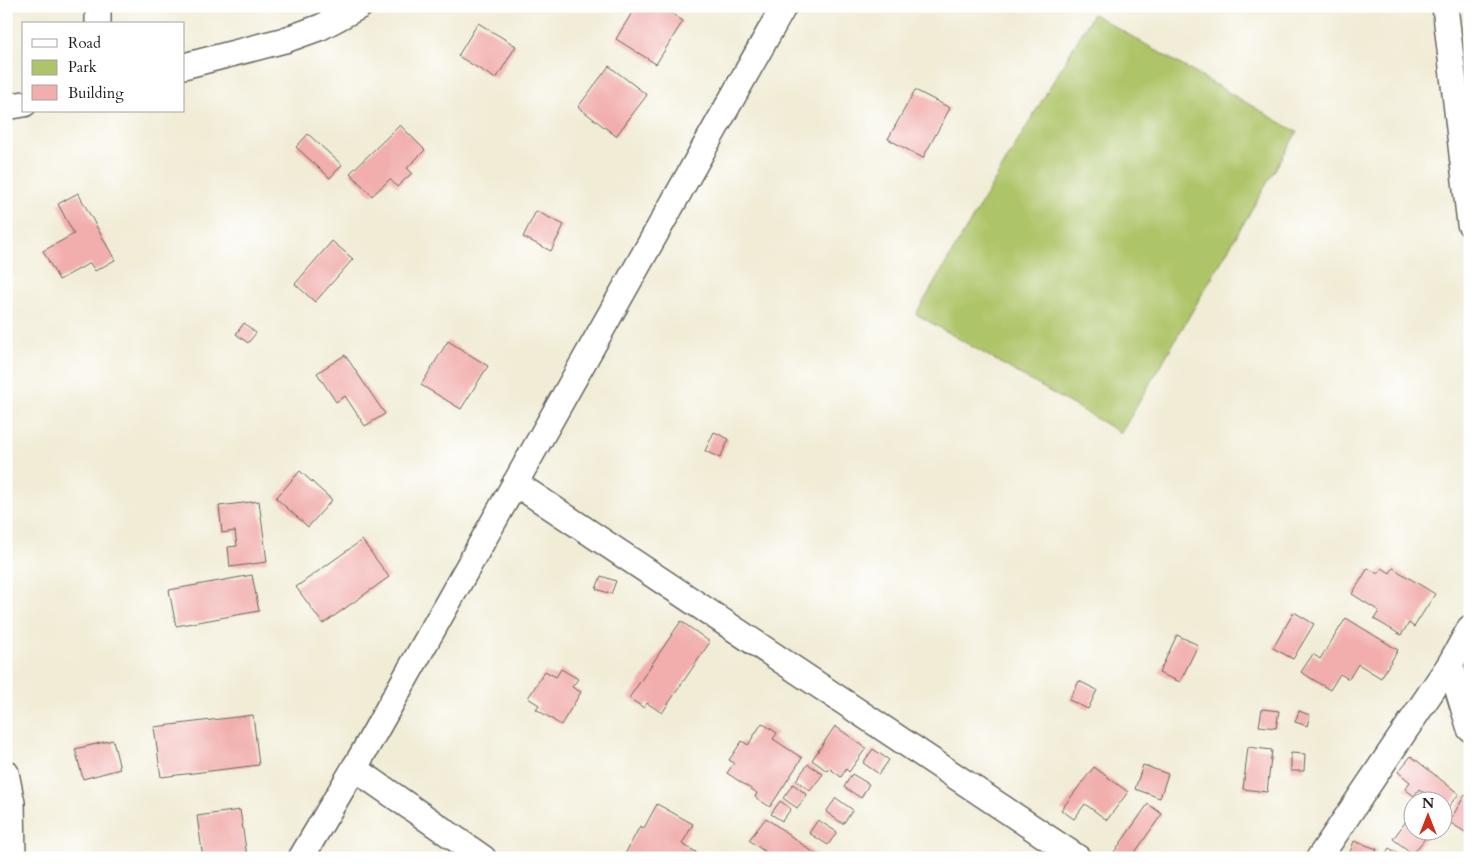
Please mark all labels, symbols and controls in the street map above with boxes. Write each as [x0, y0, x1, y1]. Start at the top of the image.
legend [22, 22, 185, 112]
text: Road [68, 33, 101, 53]
text: Park [68, 57, 97, 77]
text: Building [68, 83, 124, 103]
north arrow [1404, 792, 1454, 842]
text: N [1422, 794, 1434, 813]

